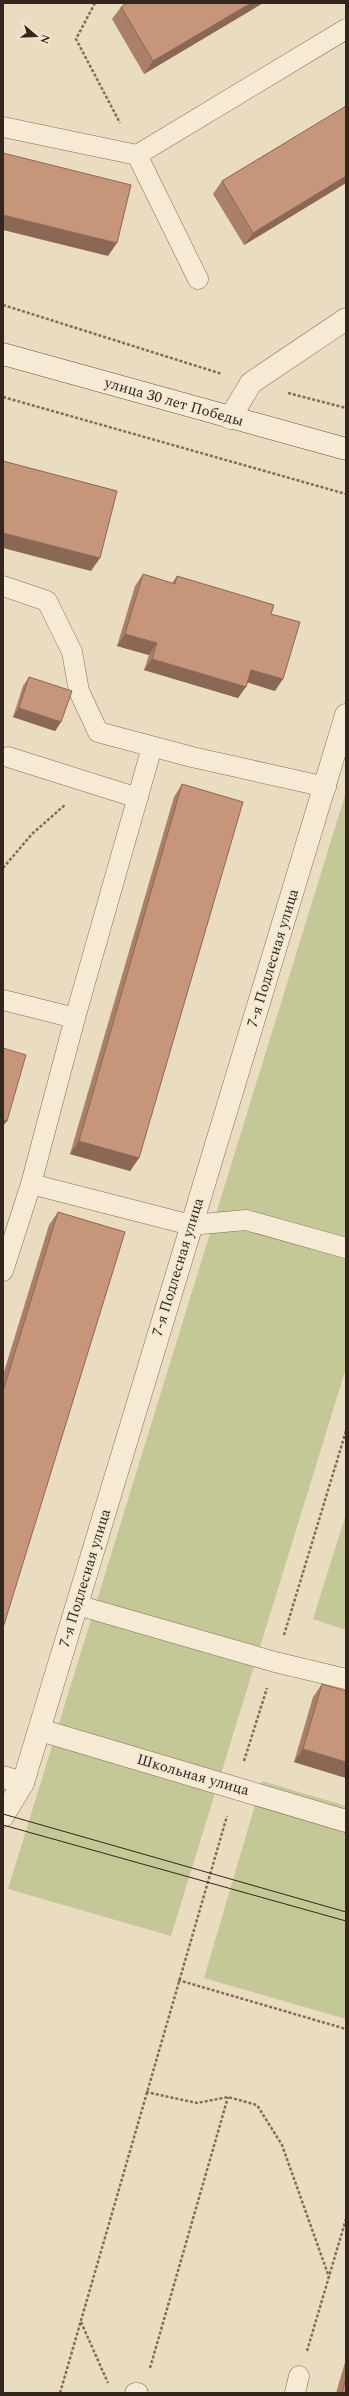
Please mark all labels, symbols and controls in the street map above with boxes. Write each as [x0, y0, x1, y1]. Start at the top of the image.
north arrow [16, 16, 56, 56]
text: N [35, 32, 54, 46]
street label: улица 30 лет Победы [101, 371, 246, 433]
street label: 7-я Подлесная улица [241, 885, 305, 1030]
street label: 7-я Подлесная улица [146, 1194, 210, 1339]
street label: 7-я Подлесная улица [53, 1505, 117, 1650]
street label: Школьная улица [134, 1748, 253, 1802]

